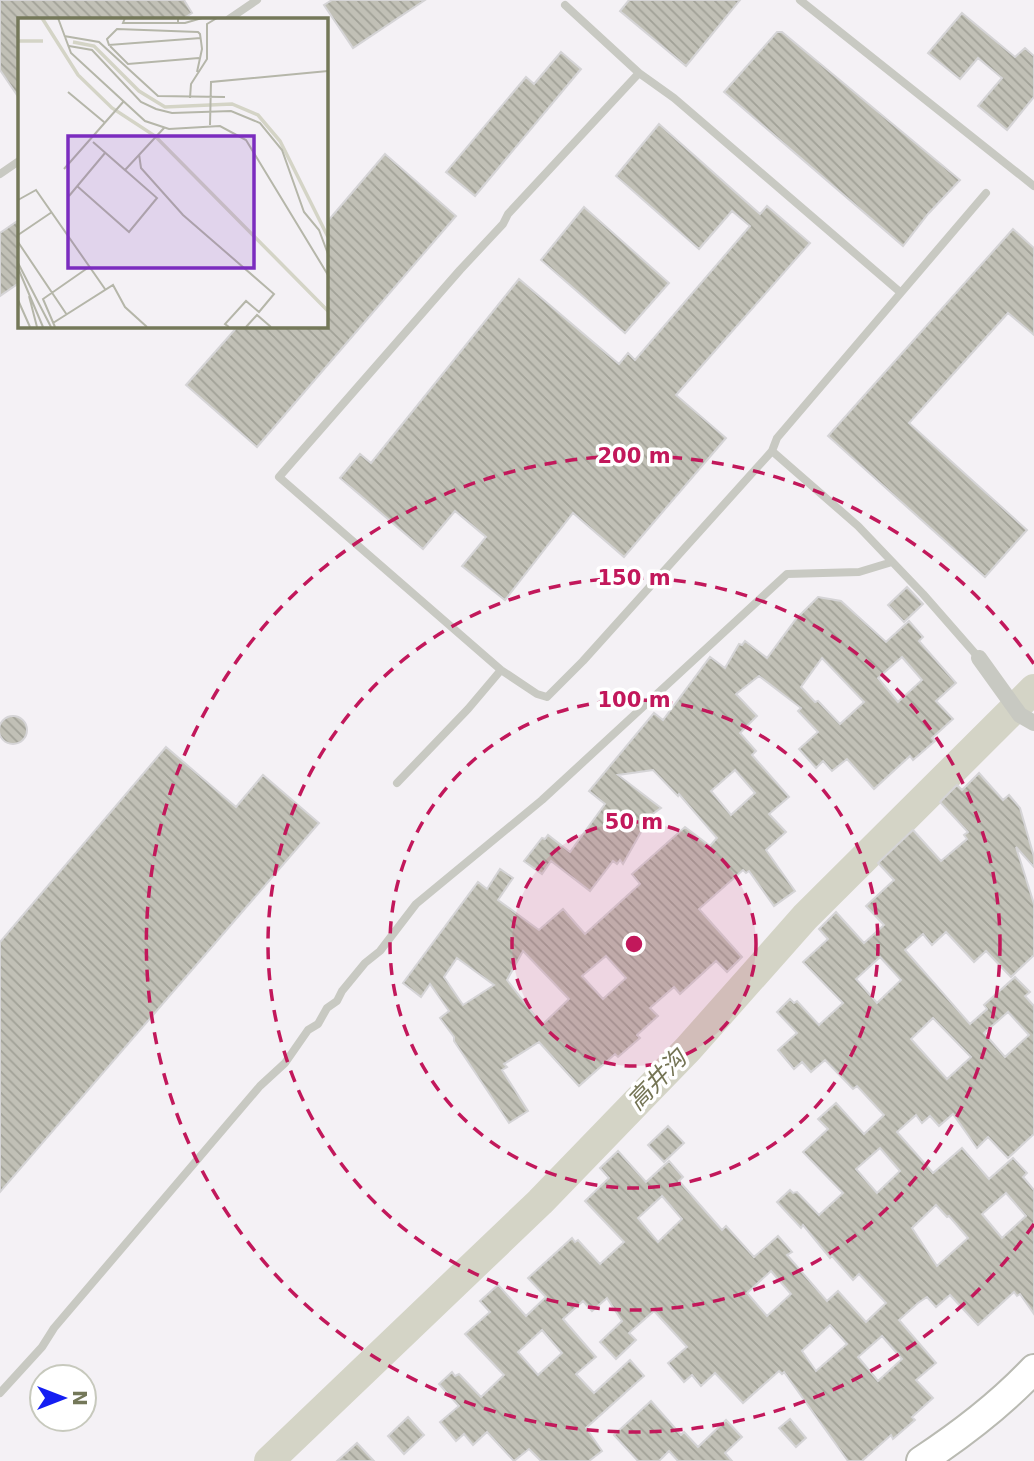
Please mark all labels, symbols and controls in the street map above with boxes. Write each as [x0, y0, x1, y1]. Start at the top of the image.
inset map [18, 18, 327, 327]
text: 200 m [597, 444, 671, 468]
text: 150 m [597, 566, 671, 590]
text: 100 m [597, 688, 671, 712]
text: 50 m [605, 810, 663, 834]
centre of rings [622, 932, 646, 956]
water label: 高井沟 [622, 1042, 694, 1116]
north arrow [28, 1363, 98, 1433]
text: N [69, 1390, 91, 1406]

